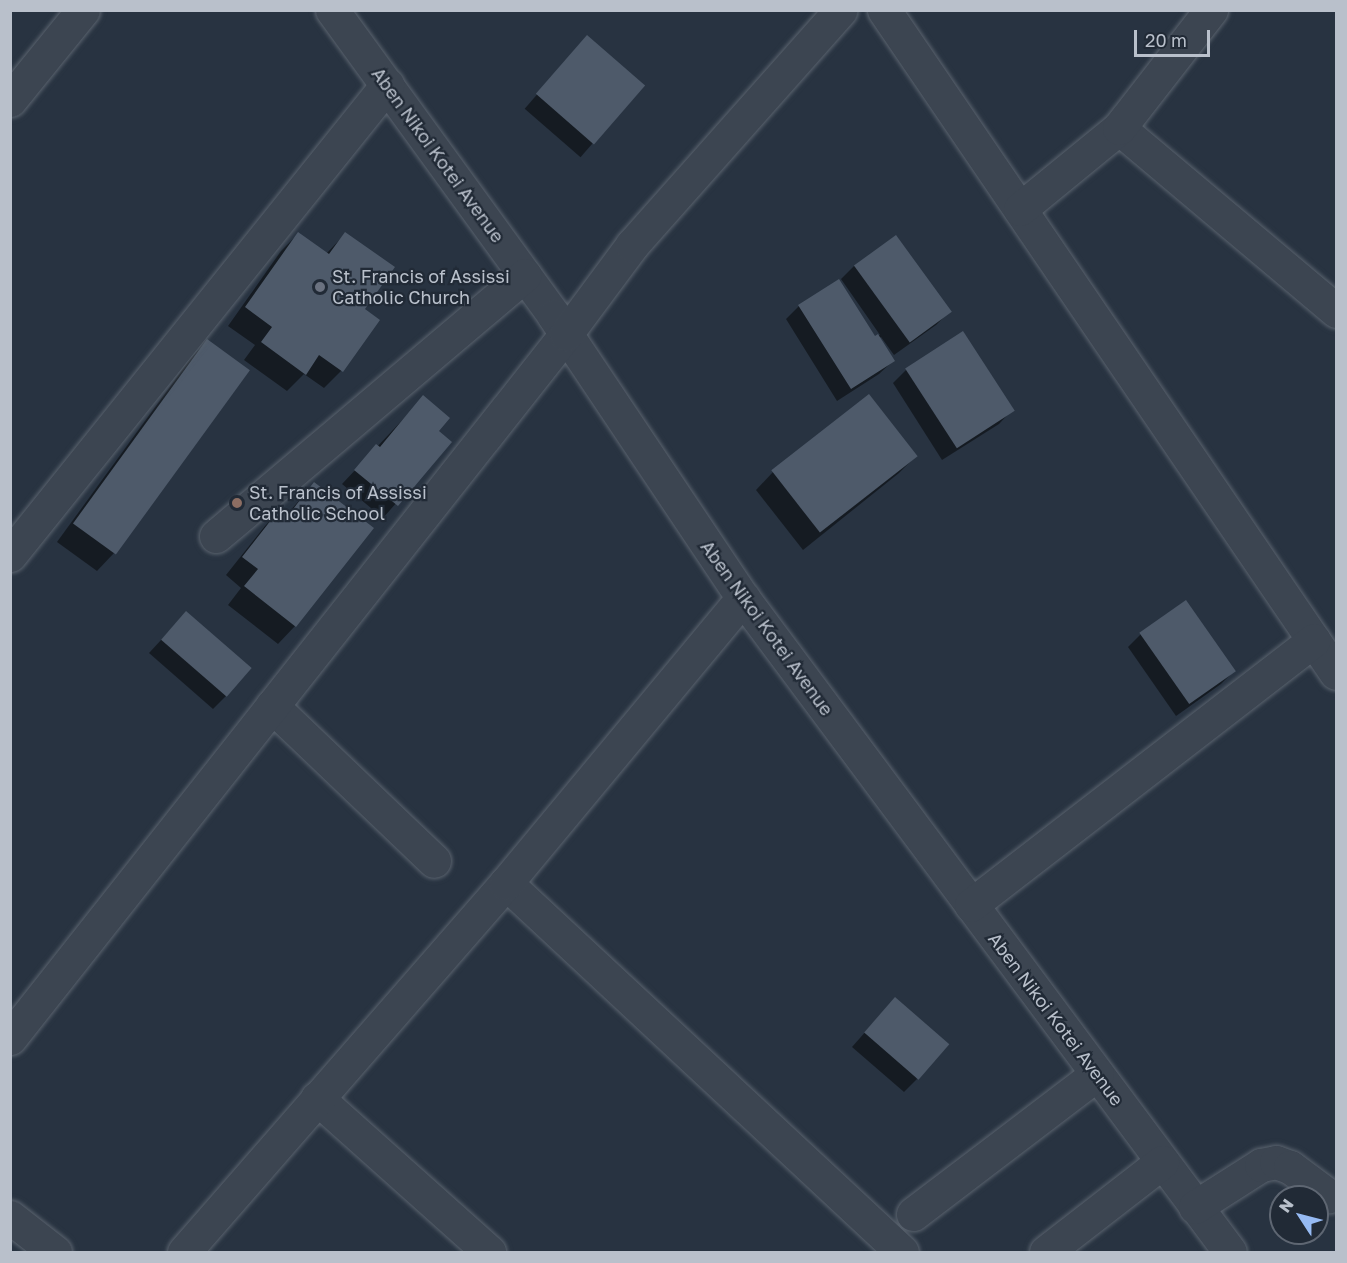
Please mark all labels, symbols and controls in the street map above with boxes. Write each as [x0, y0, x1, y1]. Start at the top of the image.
scale bar [1137, 18, 1214, 56]
text: 20 m [1145, 29, 1187, 51]
street label: Aben Nikoi Kotei Avenue [367, 63, 509, 247]
place label: St. Francis of Assissi Catholic Church [332, 266, 510, 308]
marker: St. Francis of Assissi Catholic Church [313, 280, 327, 294]
place label: St. Francis of Assissi Catholic School [249, 482, 427, 524]
marker: St. Francis of Assissi Catholic School [230, 496, 244, 510]
street label: Aben Nikoi Kotei Avenue [696, 536, 838, 720]
street label: Aben Nikoi Kotei Avenue [984, 928, 1128, 1110]
north arrow [1269, 1185, 1329, 1245]
text: N [1274, 1195, 1298, 1216]

